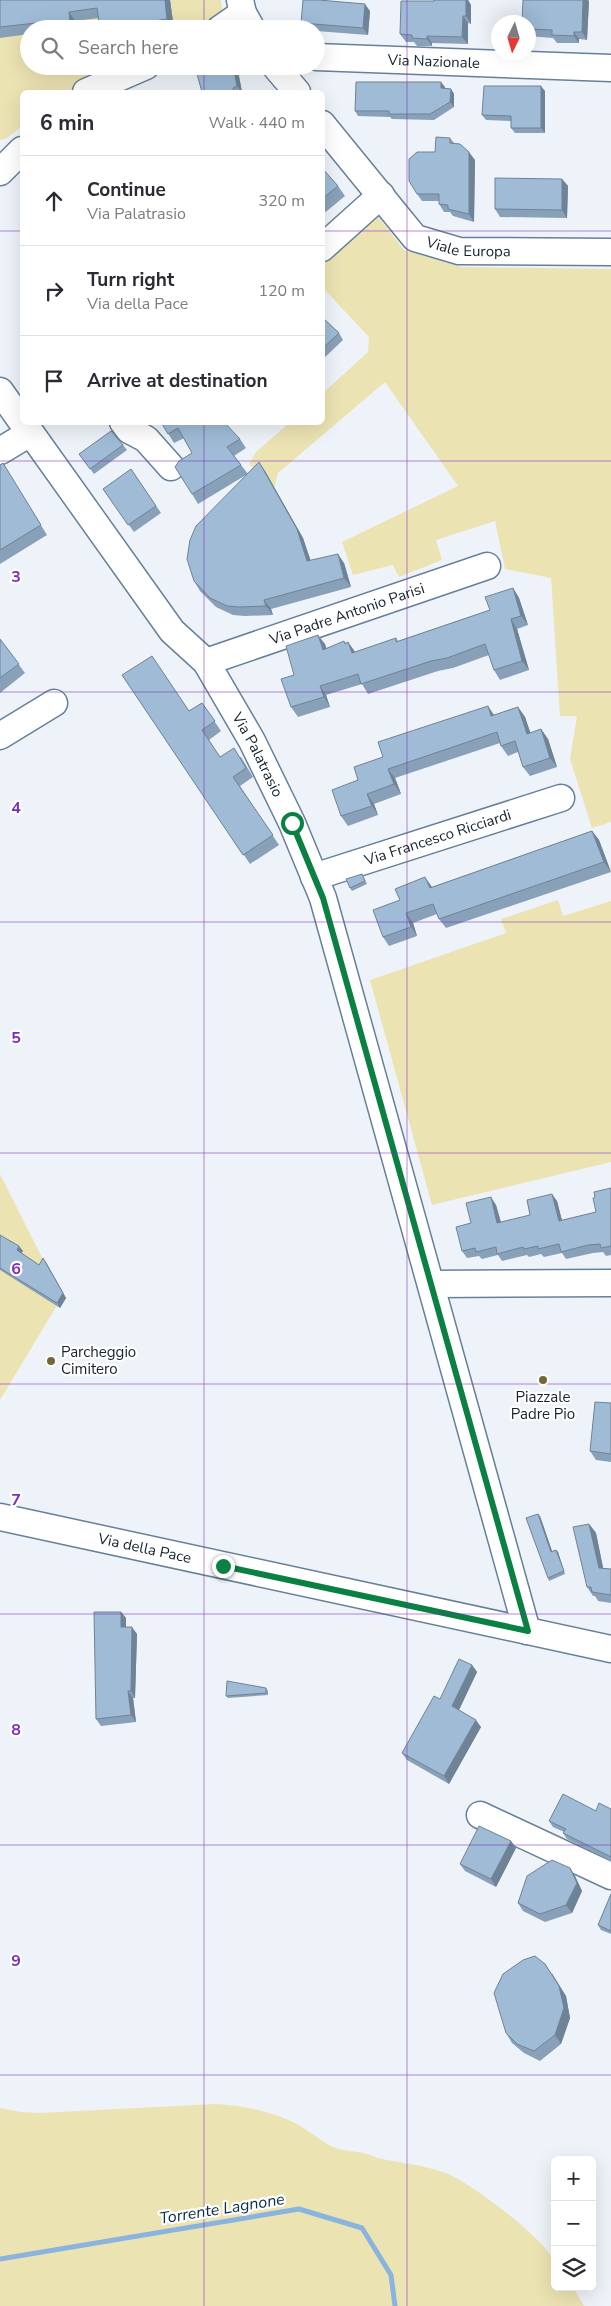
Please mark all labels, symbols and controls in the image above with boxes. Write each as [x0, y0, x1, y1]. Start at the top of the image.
north arrow [491, 15, 536, 60]
search box [20, 20, 325, 75]
icon: search [38, 34, 66, 62]
text: Search here [78, 35, 179, 61]
street label: Via Nazionale [386, 50, 480, 73]
text: 6 min [40, 109, 94, 137]
text: Walk · 440 m [209, 112, 305, 134]
text: Continue [87, 177, 166, 203]
icon: ahead [40, 187, 68, 215]
text: 320 m [258, 190, 305, 212]
text: Via Palatrasio [87, 203, 186, 225]
street label: Viale Europa [423, 232, 511, 261]
text: Turn right [87, 267, 174, 293]
icon: right [40, 277, 68, 305]
text: 120 m [258, 280, 305, 302]
text: Via della Pace [87, 293, 188, 315]
icon: arrive [40, 367, 68, 395]
text: Arrive at destination [87, 368, 268, 394]
text: 3 [11, 566, 21, 588]
street label: Via Padre Antonio Parisi [266, 578, 427, 650]
street label: Via Palatrasio [227, 708, 288, 800]
text: 4 [11, 797, 21, 819]
street label: Via Francesco Ricciardi [361, 805, 514, 870]
route start [281, 812, 304, 835]
text: 5 [11, 1027, 21, 1049]
text: 6 [11, 1258, 21, 1280]
place label: Parcheggio Cimitero [61, 1342, 136, 1379]
marker: Parcheggio Cimitero [45, 1355, 57, 1367]
marker: Piazzale Padre Pio [537, 1374, 549, 1386]
place label: Piazzale Padre Pio [511, 1387, 575, 1424]
text: 7 [11, 1489, 21, 1511]
street label: Via della Pace [95, 1528, 193, 1568]
route end [212, 1555, 235, 1578]
text: 8 [11, 1719, 21, 1741]
text: 9 [11, 1950, 21, 1972]
map controls [551, 2156, 596, 2291]
button: + [551, 2156, 596, 2201]
water label: Torrente Lagnone [158, 2188, 287, 2230]
button: − [551, 2201, 596, 2246]
button: layers [551, 2246, 596, 2291]

